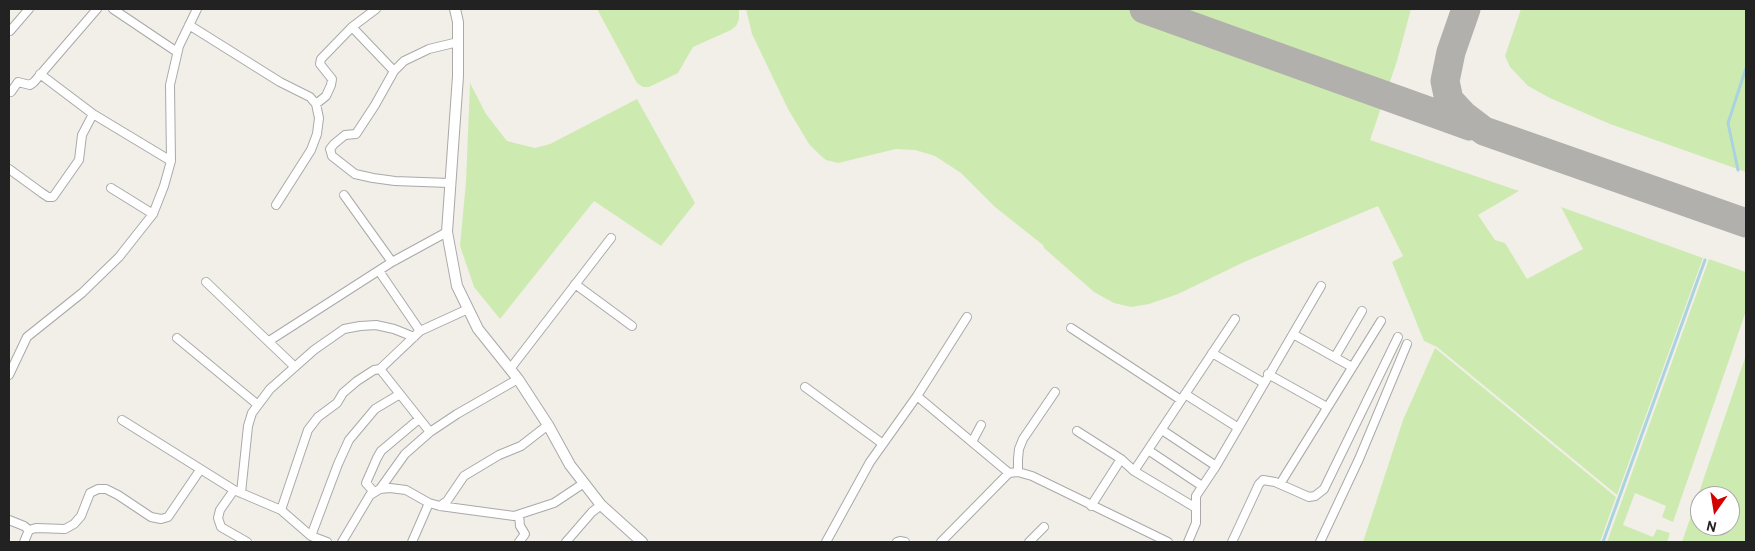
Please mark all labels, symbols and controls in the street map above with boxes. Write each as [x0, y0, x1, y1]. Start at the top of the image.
north arrow [1690, 486, 1740, 536]
text: N [1705, 516, 1719, 535]

